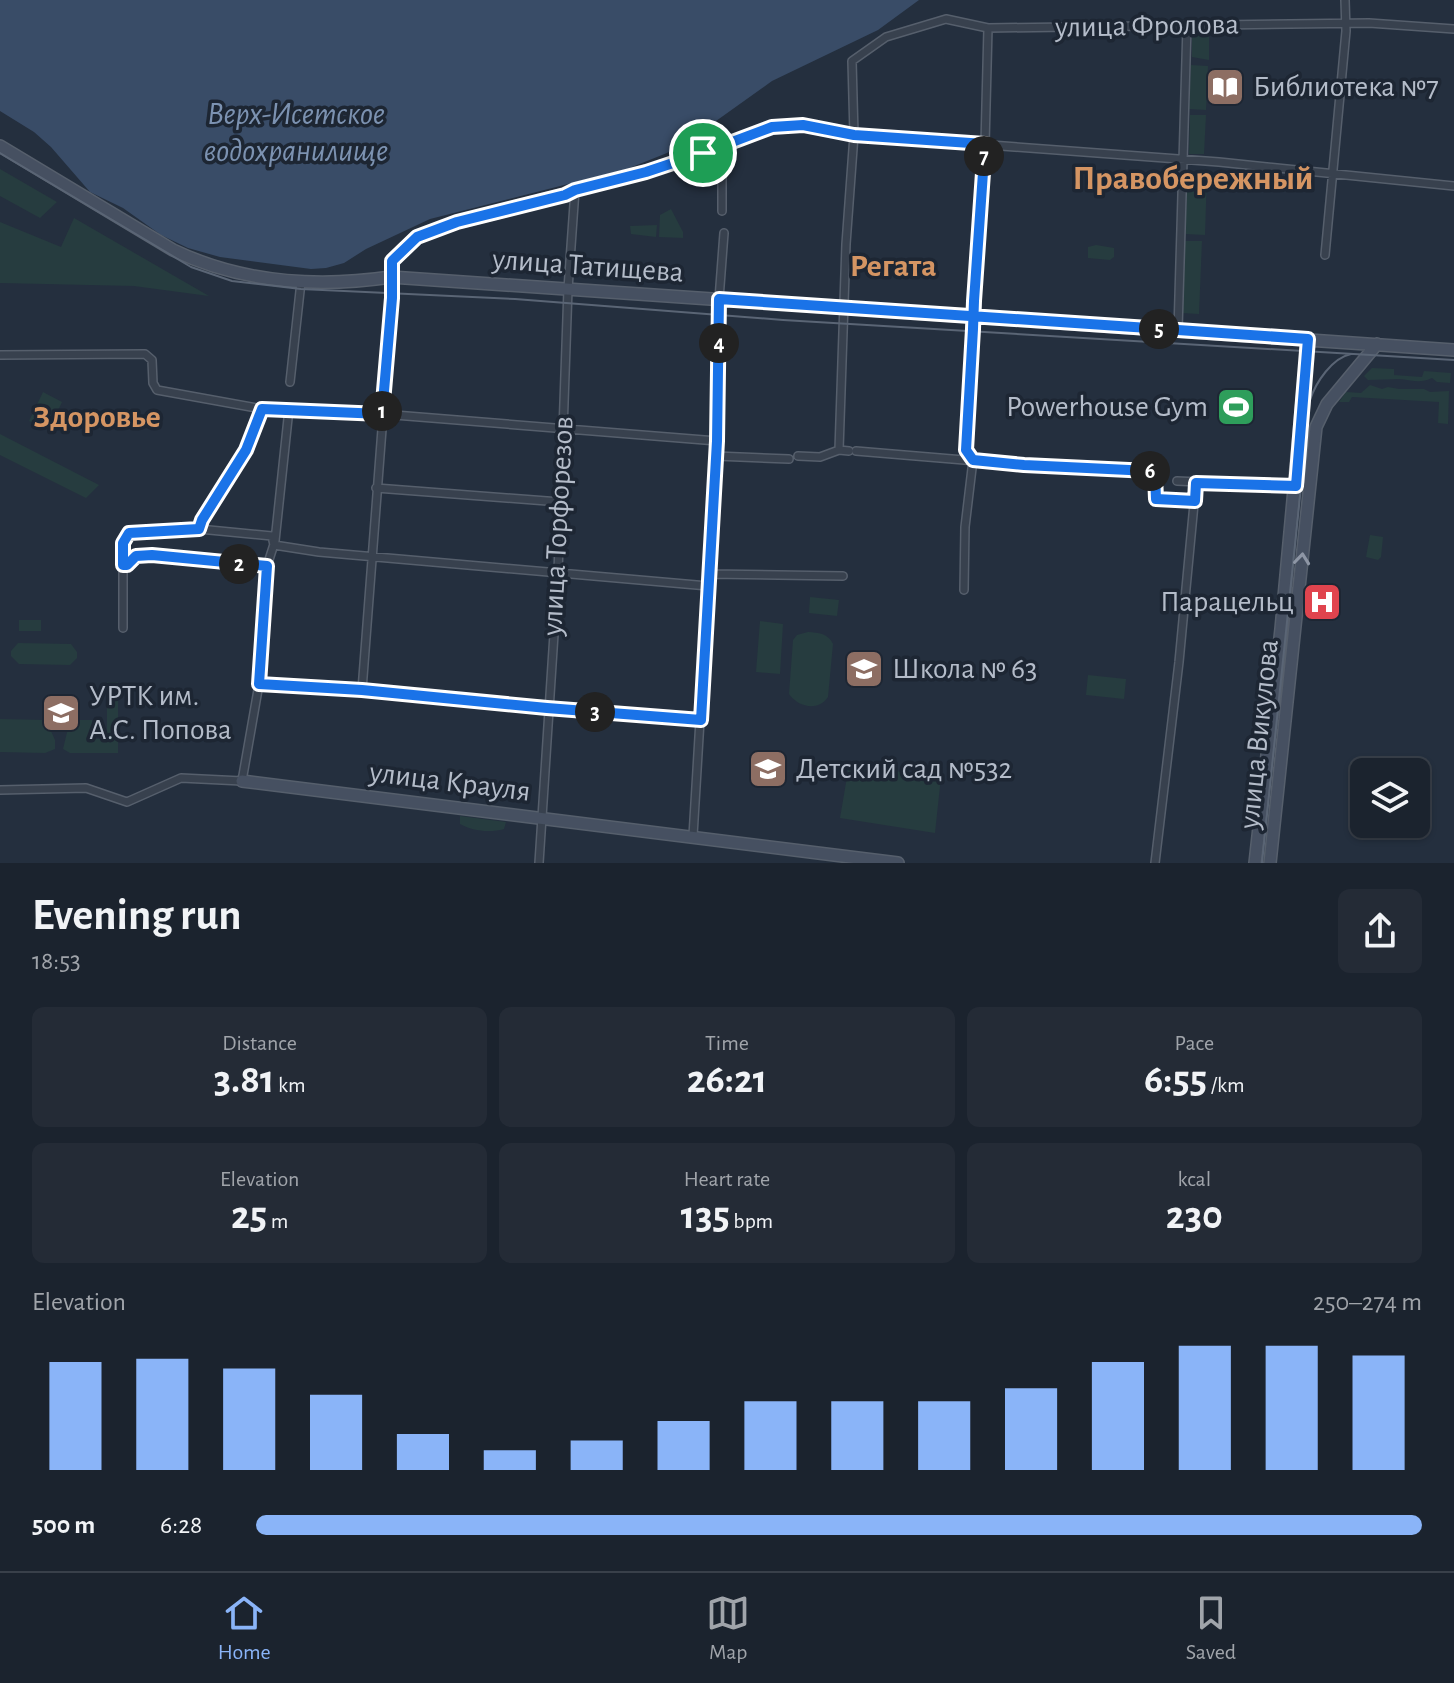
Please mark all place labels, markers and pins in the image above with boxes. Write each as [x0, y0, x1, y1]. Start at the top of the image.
library icon: Библиотека №7 [1204, 66, 1246, 108]
place label: Библиотека №7 [1253, 72, 1439, 102]
pin [669, 119, 737, 187]
pin: 7 [964, 136, 1004, 176]
pin: 5 [1139, 309, 1179, 349]
pin: 4 [699, 323, 739, 363]
sports icon: Powerhouse Gym [1215, 386, 1257, 428]
pin: 1 [362, 391, 402, 431]
place label: Powerhouse Gym [1006, 392, 1208, 422]
pin: 6 [1130, 451, 1170, 491]
pin: 2 [219, 544, 259, 584]
hospital icon: Парацельц [1301, 581, 1343, 623]
place label: Парацельц [1160, 587, 1294, 617]
school or university icon: Школа № 63 [843, 648, 885, 690]
place label: Школа № 63 [892, 654, 1037, 684]
place label: УРТК им. А.С. Попова [89, 681, 232, 745]
school or university icon: УРТК им. А.С. Попова [40, 692, 82, 734]
pin: 3 [575, 692, 615, 732]
school or university icon: Детский сад №532 [747, 748, 789, 790]
place label: Детский сад №532 [796, 754, 1012, 784]

